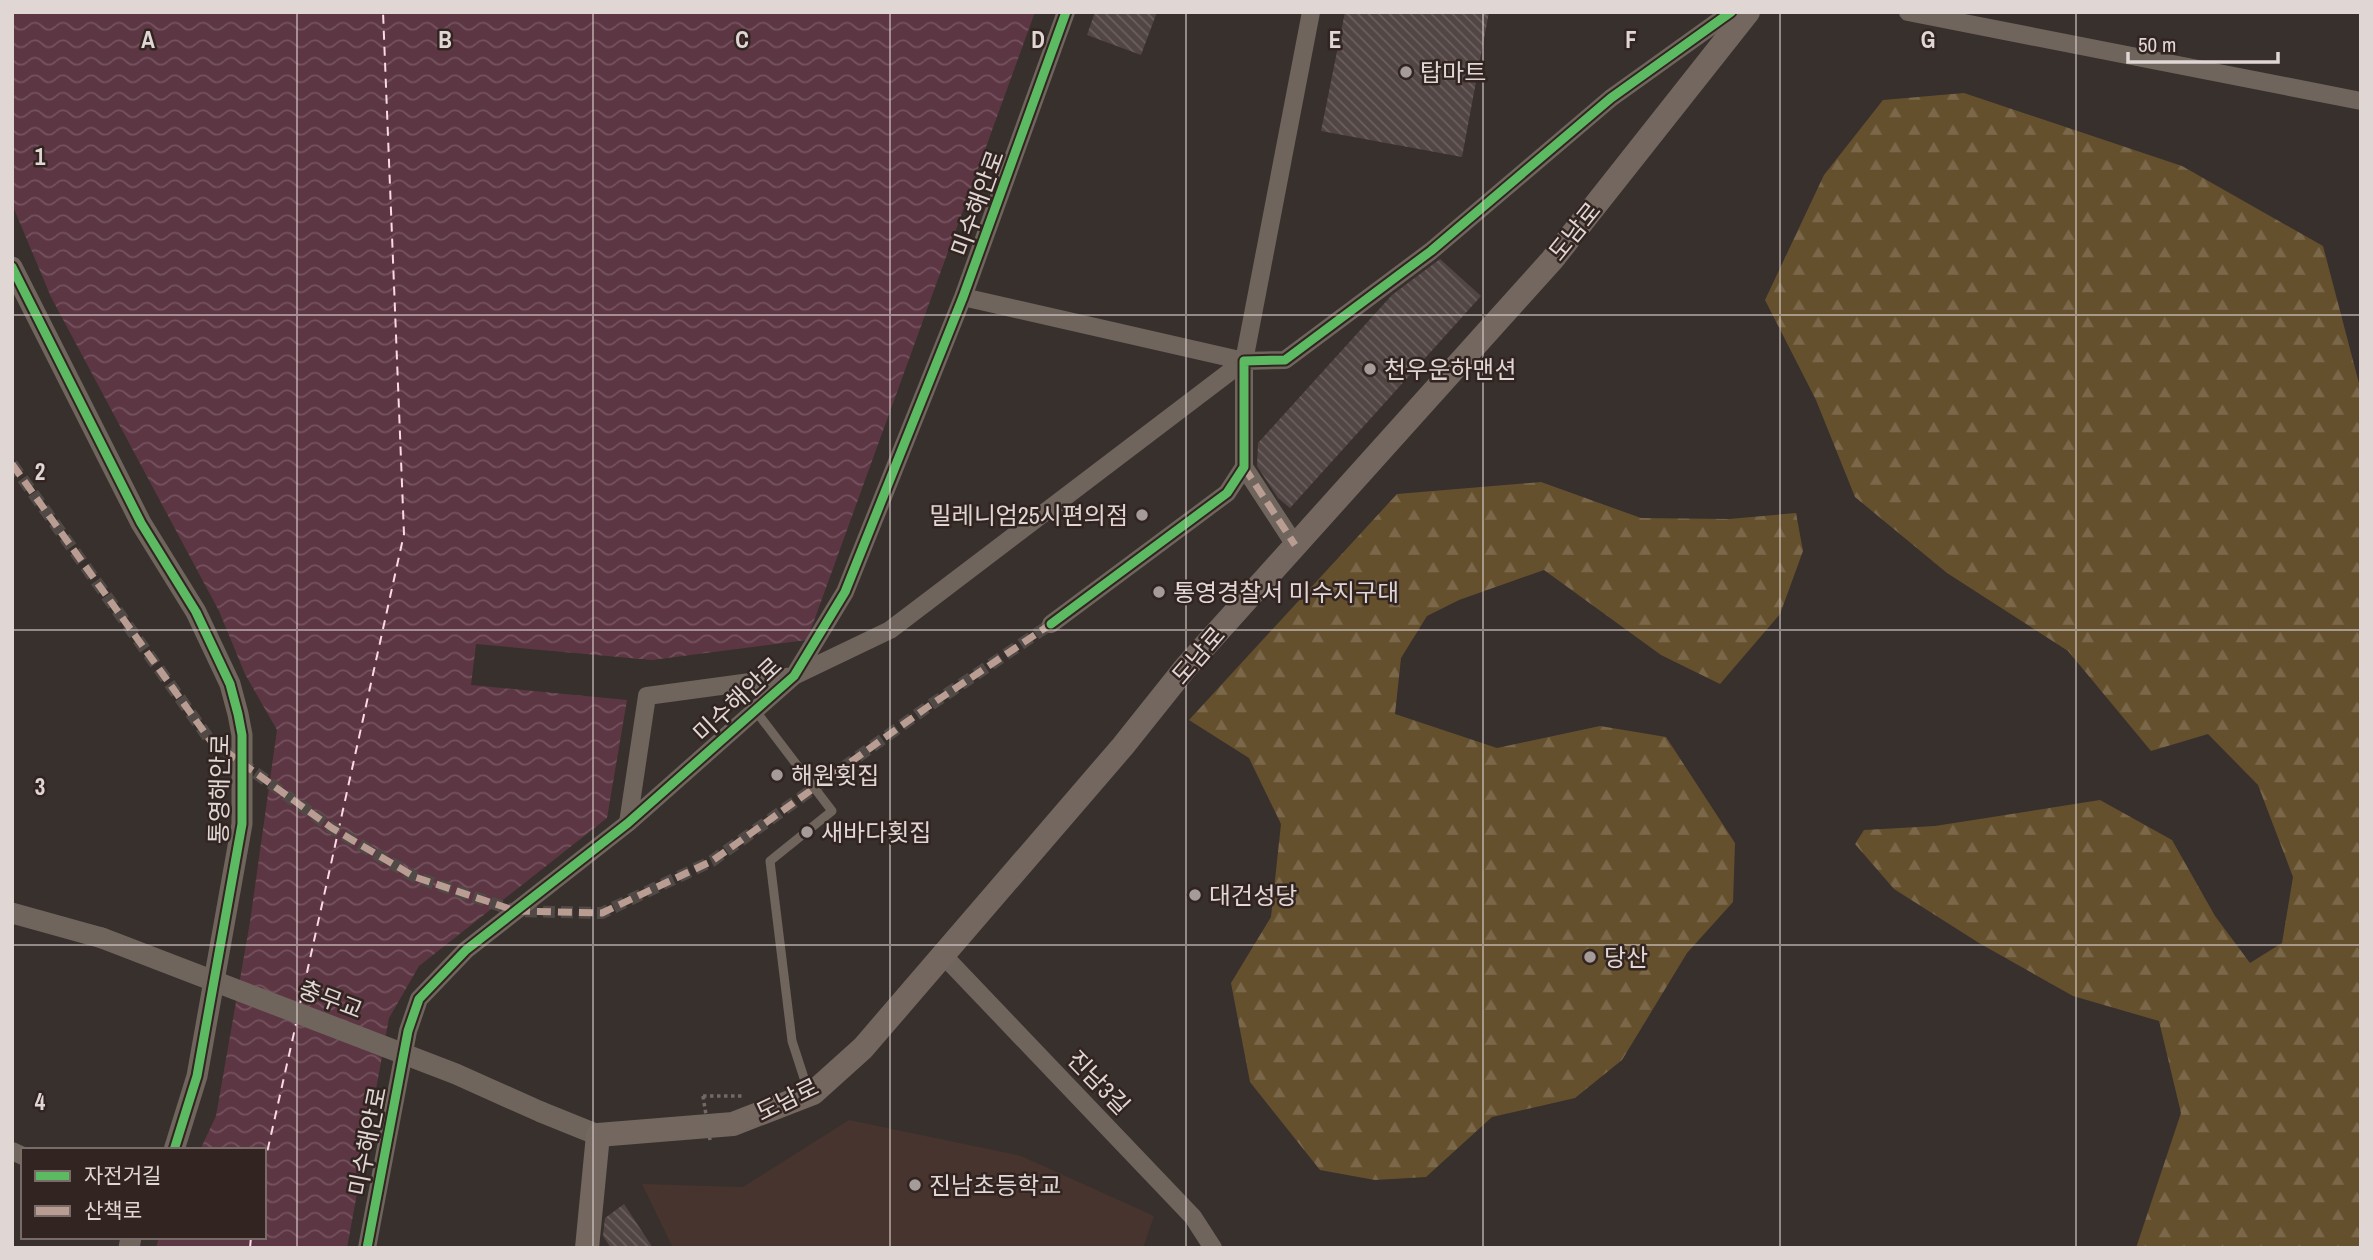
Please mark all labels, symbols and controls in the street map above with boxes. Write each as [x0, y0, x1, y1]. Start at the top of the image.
scale bar [2128, 21, 2278, 65]
text: A [141, 24, 155, 55]
text: B [438, 24, 452, 55]
text: C [735, 24, 749, 55]
text: D [1031, 24, 1045, 55]
text: E [1329, 24, 1341, 55]
text: F [1625, 24, 1637, 55]
text: G [1921, 24, 1935, 55]
text: 50 m [2138, 30, 2176, 59]
place label: 탑마트 [1420, 56, 1486, 88]
marker: 탑마트 [1398, 64, 1414, 80]
text: 1 [35, 141, 46, 172]
street label: 미수해안로 [943, 146, 1011, 260]
street label: 도남로 [1541, 195, 1607, 267]
place label: 천우운하맨션 [1384, 353, 1516, 385]
marker: 천우운하맨션 [1362, 361, 1378, 377]
text: 2 [35, 456, 45, 487]
place label: 밀레니엄25시편의점 [929, 499, 1128, 531]
marker: 밀레니엄25시편의점 [1134, 507, 1150, 523]
place label: 통영경찰서 미수지구대 [1173, 576, 1399, 608]
marker: 통영경찰서 미수지구대 [1151, 584, 1167, 600]
street label: 도남로 [1164, 620, 1232, 690]
street label: 미수해안로 [686, 650, 788, 748]
street label: 통영해안로 [202, 734, 236, 844]
place label: 해원횟집 [791, 759, 879, 791]
marker: 해원횟집 [769, 767, 785, 783]
text: 3 [35, 771, 45, 802]
place label: 새바다횟집 [821, 816, 931, 848]
marker: 새바다횟집 [799, 824, 815, 840]
place label: 대건성당 [1209, 879, 1297, 911]
marker: 대건성당 [1187, 887, 1203, 903]
place label: 당산 [1604, 941, 1648, 973]
marker: 당산 [1582, 949, 1598, 965]
street label: 충무교 [294, 972, 368, 1026]
street label: 진남3길 [1061, 1043, 1137, 1121]
street label: 도남로 [750, 1070, 824, 1128]
street label: 미수해안로 [341, 1084, 393, 1198]
text: 4 [35, 1086, 46, 1117]
legend [21, 1148, 266, 1239]
text: 자전거길 [84, 1161, 161, 1190]
place label: 진남초등학교 [929, 1169, 1061, 1201]
marker: 진남초등학교 [907, 1177, 923, 1193]
text: 산책로 [84, 1196, 142, 1225]

